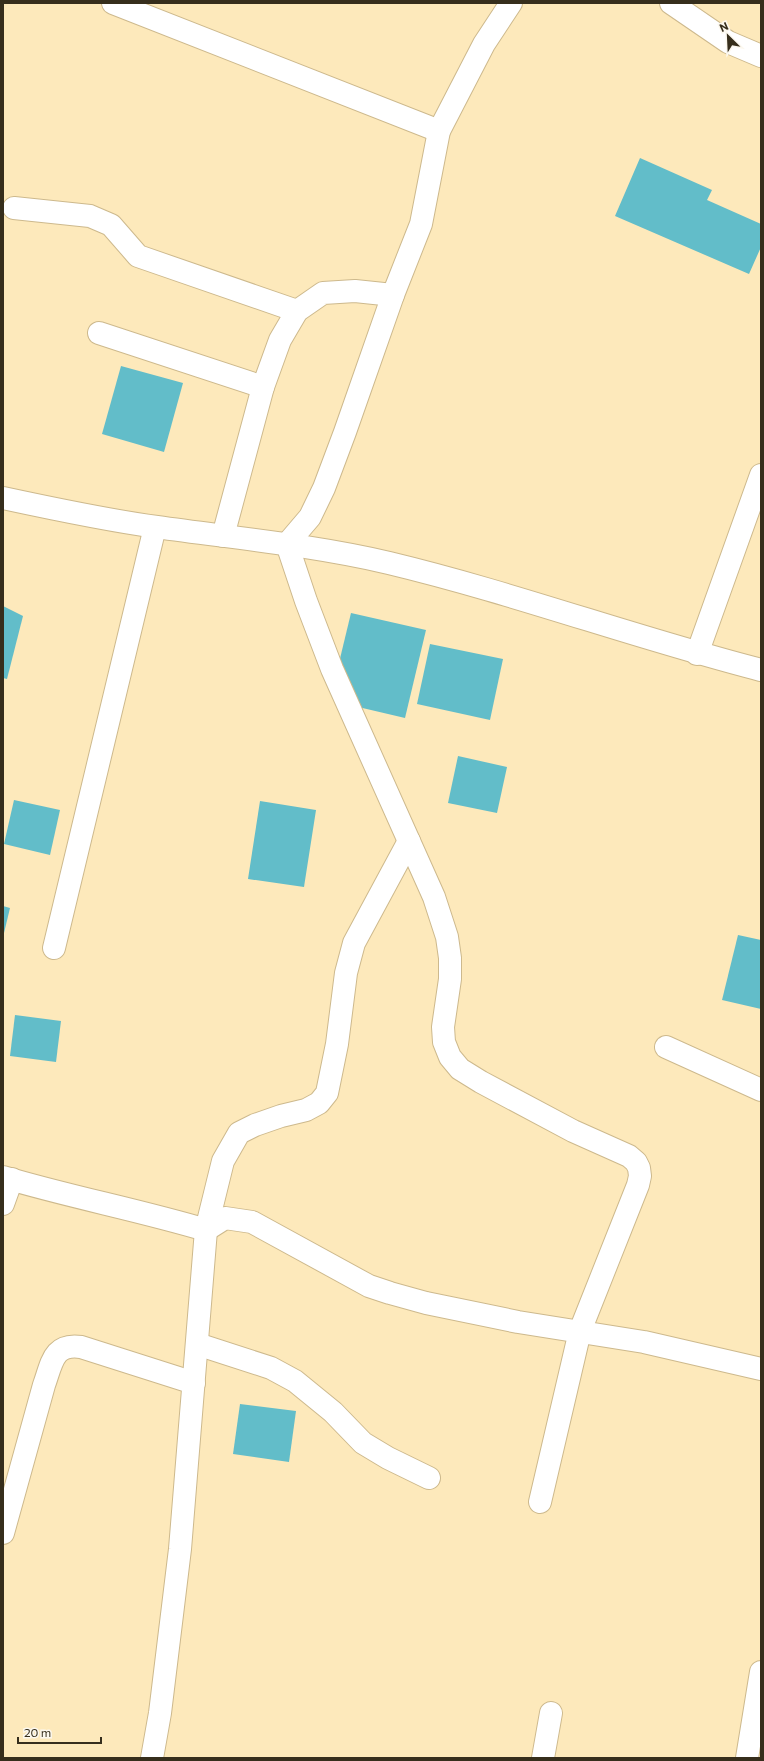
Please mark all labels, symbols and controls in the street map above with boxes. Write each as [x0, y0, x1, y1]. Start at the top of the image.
north arrow [708, 16, 748, 56]
text: N [717, 19, 730, 34]
scale bar [18, 1719, 101, 1745]
text: 20 m [24, 1725, 51, 1739]

